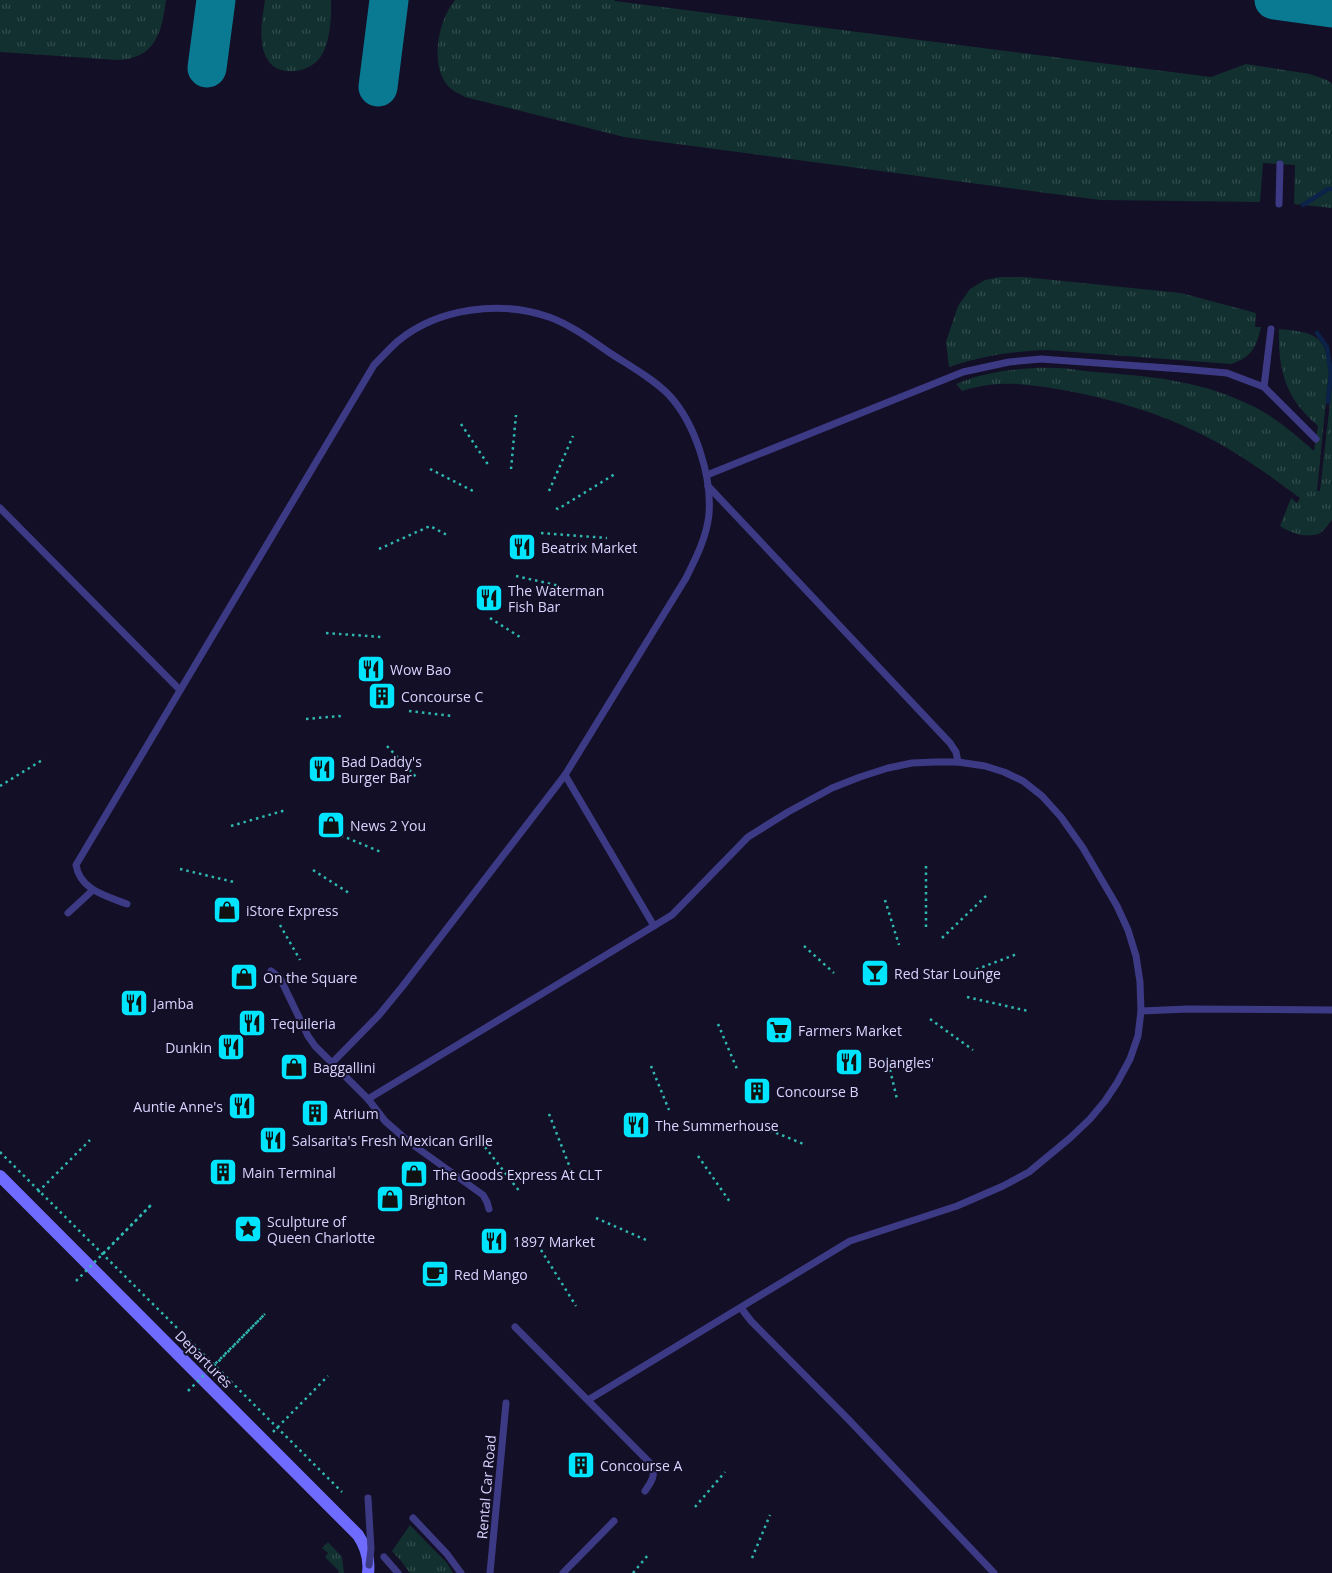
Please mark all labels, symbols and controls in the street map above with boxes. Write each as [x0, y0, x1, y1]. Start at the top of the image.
restaurant icon: Beatrix Market [507, 532, 537, 562]
place label: Beatrix Market [541, 538, 637, 557]
place label: The Waterman Fish Bar [508, 581, 604, 616]
restaurant icon: The Waterman Fish Bar [474, 583, 504, 613]
restaurant icon: Wow Bao [356, 654, 386, 684]
place label: Wow Bao [390, 660, 451, 679]
building icon: Concourse C [367, 681, 397, 711]
place label: Concourse C [401, 687, 483, 706]
place label: Bad Daddy's Burger Bar [341, 752, 422, 787]
restaurant icon: Bad Daddy's Burger Bar [307, 754, 337, 784]
shop icon: News 2 You [316, 810, 346, 840]
place label: News 2 You [350, 816, 426, 835]
shop icon: iStore Express [212, 895, 242, 925]
place label: iStore Express [246, 901, 339, 920]
bar icon: Red Star Lounge [860, 958, 890, 988]
shop icon: On the Square [229, 962, 259, 992]
place label: Red Star Lounge [894, 964, 1001, 983]
place label: On the Square [263, 968, 358, 987]
restaurant icon: Jamba [119, 988, 149, 1018]
place label: Jamba [151, 994, 194, 1013]
restaurant icon: Tequileria [237, 1008, 267, 1038]
place label: Tequileria [271, 1014, 336, 1033]
supermarket icon: Farmers Market [764, 1015, 794, 1045]
place label: Farmers Market [798, 1021, 902, 1040]
restaurant icon: Dunkin [216, 1032, 246, 1062]
place label: Dunkin [165, 1038, 212, 1057]
restaurant icon: Bojangles' [834, 1047, 864, 1077]
shop icon: Baggallini [279, 1052, 309, 1082]
place label: Bojangles' [868, 1053, 934, 1072]
place label: Baggallini [313, 1058, 376, 1077]
building icon: Concourse B [742, 1076, 772, 1106]
place label: Concourse B [776, 1082, 858, 1101]
restaurant icon: Auntie Anne's [227, 1091, 257, 1121]
place label: Auntie Anne's [133, 1097, 223, 1116]
building icon: Atrium [300, 1098, 330, 1128]
place label: Atrium [334, 1104, 379, 1123]
restaurant icon: The Summerhouse [621, 1110, 651, 1140]
place label: The Summerhouse [655, 1116, 779, 1135]
restaurant icon: Salsarita's Fresh Mexican Grille [258, 1125, 288, 1155]
place label: Salsarita's Fresh Mexican Grille [292, 1131, 493, 1150]
building icon: Main Terminal [208, 1157, 238, 1187]
shop icon: The Goods Express At CLT [399, 1159, 429, 1189]
place label: Main Terminal [242, 1163, 336, 1182]
place label: The Goods Express At CLT [433, 1165, 603, 1184]
shop icon: Brighton [375, 1184, 405, 1214]
place label: Brighton [409, 1190, 466, 1209]
place label: Sculpture of Queen Charlotte [267, 1212, 375, 1247]
place icon: Sculpture of Queen Charlotte [233, 1214, 263, 1244]
restaurant icon: 1897 Market [479, 1226, 509, 1256]
place label: 1897 Market [513, 1232, 595, 1251]
cafe icon: Red Mango [420, 1259, 450, 1289]
place label: Red Mango [454, 1265, 528, 1284]
street label: Departures [171, 1326, 237, 1392]
street label: Rental Car Road [472, 1434, 500, 1540]
building icon: Concourse A [566, 1450, 596, 1480]
place label: Concourse A [600, 1456, 682, 1475]

